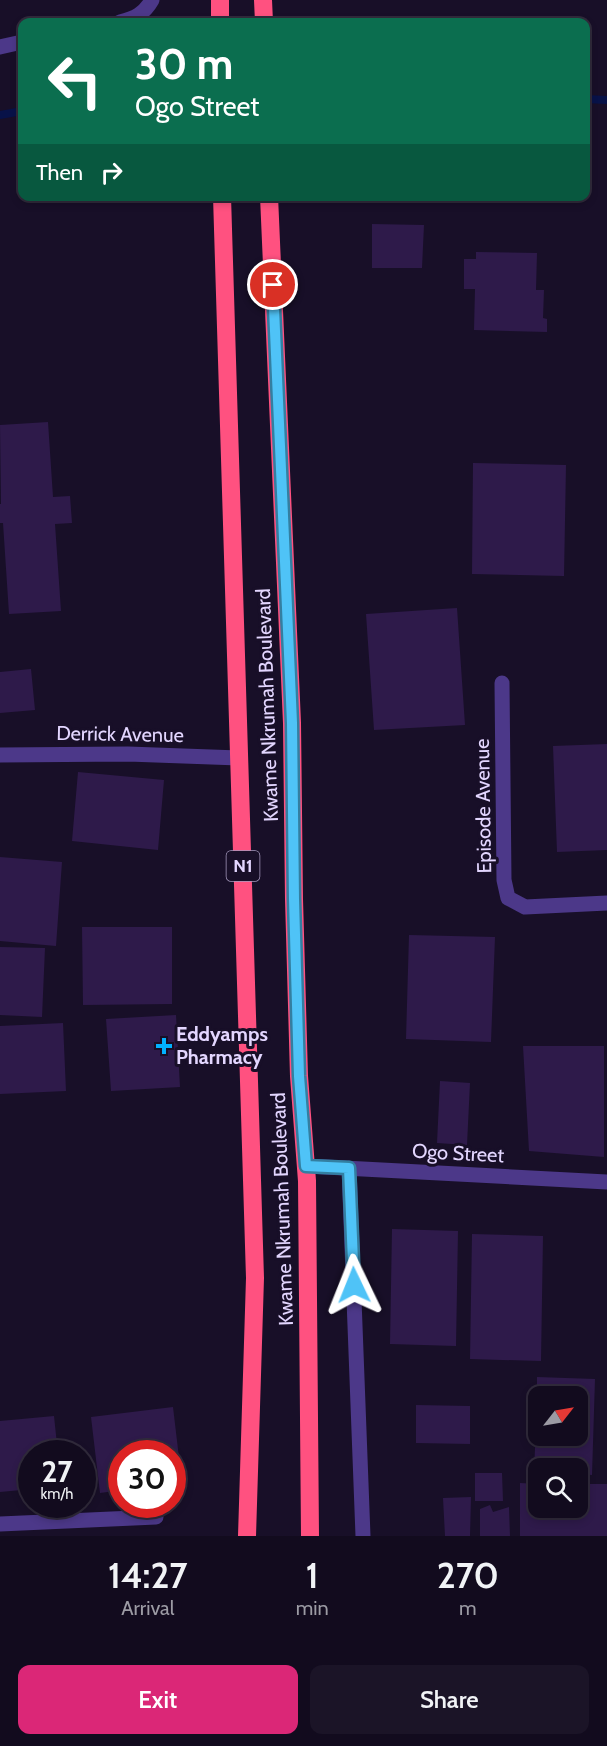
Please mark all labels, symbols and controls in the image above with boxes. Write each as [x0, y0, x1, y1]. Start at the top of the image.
text: 30 m [135, 38, 233, 90]
icon: left [36, 42, 114, 120]
text: Ogo Street [135, 90, 259, 123]
icon: right [95, 156, 128, 189]
text: Then [36, 159, 83, 186]
pin [247, 259, 298, 310]
icon: arrive [256, 268, 289, 301]
street label: Kwame Nkrumah Boulevard [251, 588, 283, 822]
street label: Derrick Avenue [56, 721, 184, 747]
street label: Episode Avenue [470, 738, 496, 874]
road number: N1 [226, 851, 260, 881]
place label: Eddyamps Pharmacy [176, 1022, 268, 1069]
marker: Eddyamps Pharmacy [157, 1039, 171, 1053]
street label: Kwame Nkrumah Boulevard [266, 1092, 298, 1326]
street label: Ogo Street [411, 1139, 505, 1167]
position arrow [322, 1253, 386, 1317]
north arrow [528, 1386, 588, 1446]
map controls [528, 1386, 588, 1518]
speed limit sign: 30 [108, 1440, 186, 1518]
text: 27 [41, 1453, 73, 1490]
button: search [528, 1458, 588, 1518]
text: km/h [41, 1485, 73, 1503]
text: 14:27 [108, 1553, 188, 1597]
text: 1 [306, 1553, 319, 1597]
text: 270 [437, 1553, 499, 1597]
text: Arrival [121, 1596, 174, 1620]
text: min [296, 1596, 329, 1620]
text: m [459, 1596, 477, 1620]
button: Exit [18, 1665, 298, 1734]
button: Share [310, 1665, 589, 1734]

